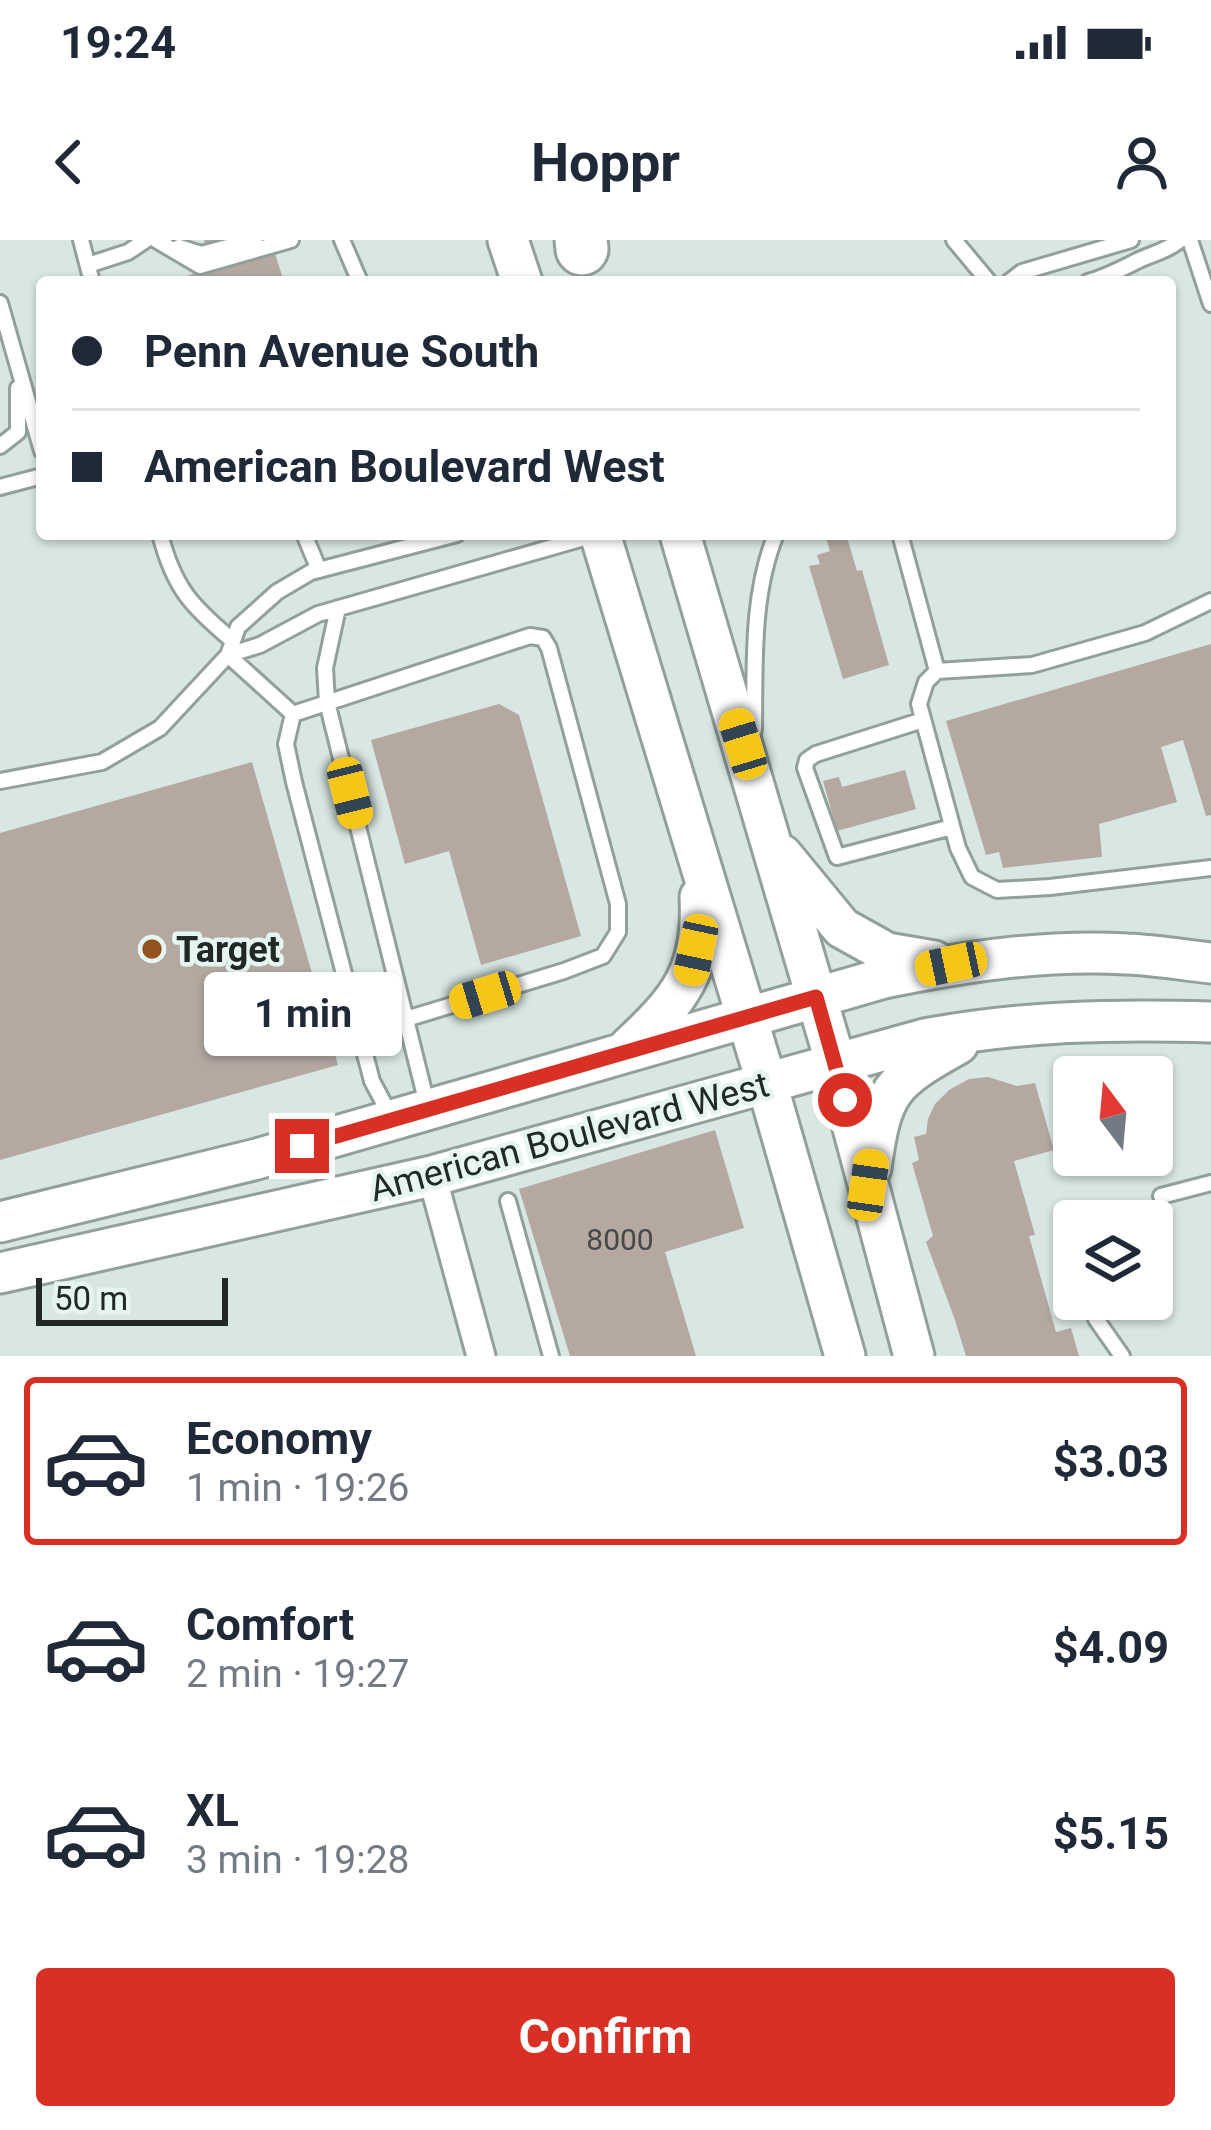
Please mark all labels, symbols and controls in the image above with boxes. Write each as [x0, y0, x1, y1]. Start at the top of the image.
text: 19:24 [60, 16, 176, 69]
icon: back [36, 129, 102, 195]
icon: person [1109, 129, 1175, 195]
text: Hoppr [531, 131, 680, 194]
text: Penn Avenue South [144, 325, 539, 378]
text: American Boulevard West [144, 440, 665, 493]
car [715, 704, 771, 784]
car [324, 754, 376, 832]
car [671, 911, 721, 989]
place label: Target [176, 929, 280, 971]
marker: Target [139, 936, 165, 962]
car [912, 939, 990, 989]
car [445, 967, 525, 1023]
callout: 1 min [203, 972, 401, 1056]
text: 1 min [254, 991, 352, 1037]
north arrow [1053, 1056, 1173, 1176]
map controls [1053, 1056, 1173, 1320]
street label: American Boulevard West [365, 1063, 773, 1210]
route start [818, 1073, 872, 1127]
route end [275, 1119, 329, 1173]
car [845, 1147, 891, 1223]
button: layers [1053, 1200, 1173, 1320]
house number: 8000 [586, 1222, 654, 1257]
scale bar [36, 1272, 228, 1325]
text: 50 m [54, 1279, 128, 1318]
icon: car [42, 1407, 150, 1515]
text: Economy [186, 1412, 372, 1465]
text: $3.03 [1053, 1435, 1169, 1488]
text: 1 min · 19:26 [186, 1465, 409, 1511]
icon: car [42, 1593, 150, 1701]
text: Comfort [186, 1598, 354, 1651]
text: $4.09 [1053, 1621, 1169, 1674]
text: 2 min · 19:27 [186, 1651, 409, 1697]
icon: car [42, 1779, 150, 1887]
text: XL [186, 1784, 239, 1837]
text: $5.15 [1053, 1807, 1169, 1860]
text: 3 min · 19:28 [186, 1837, 409, 1883]
button: Confirm [36, 1968, 1175, 2106]

